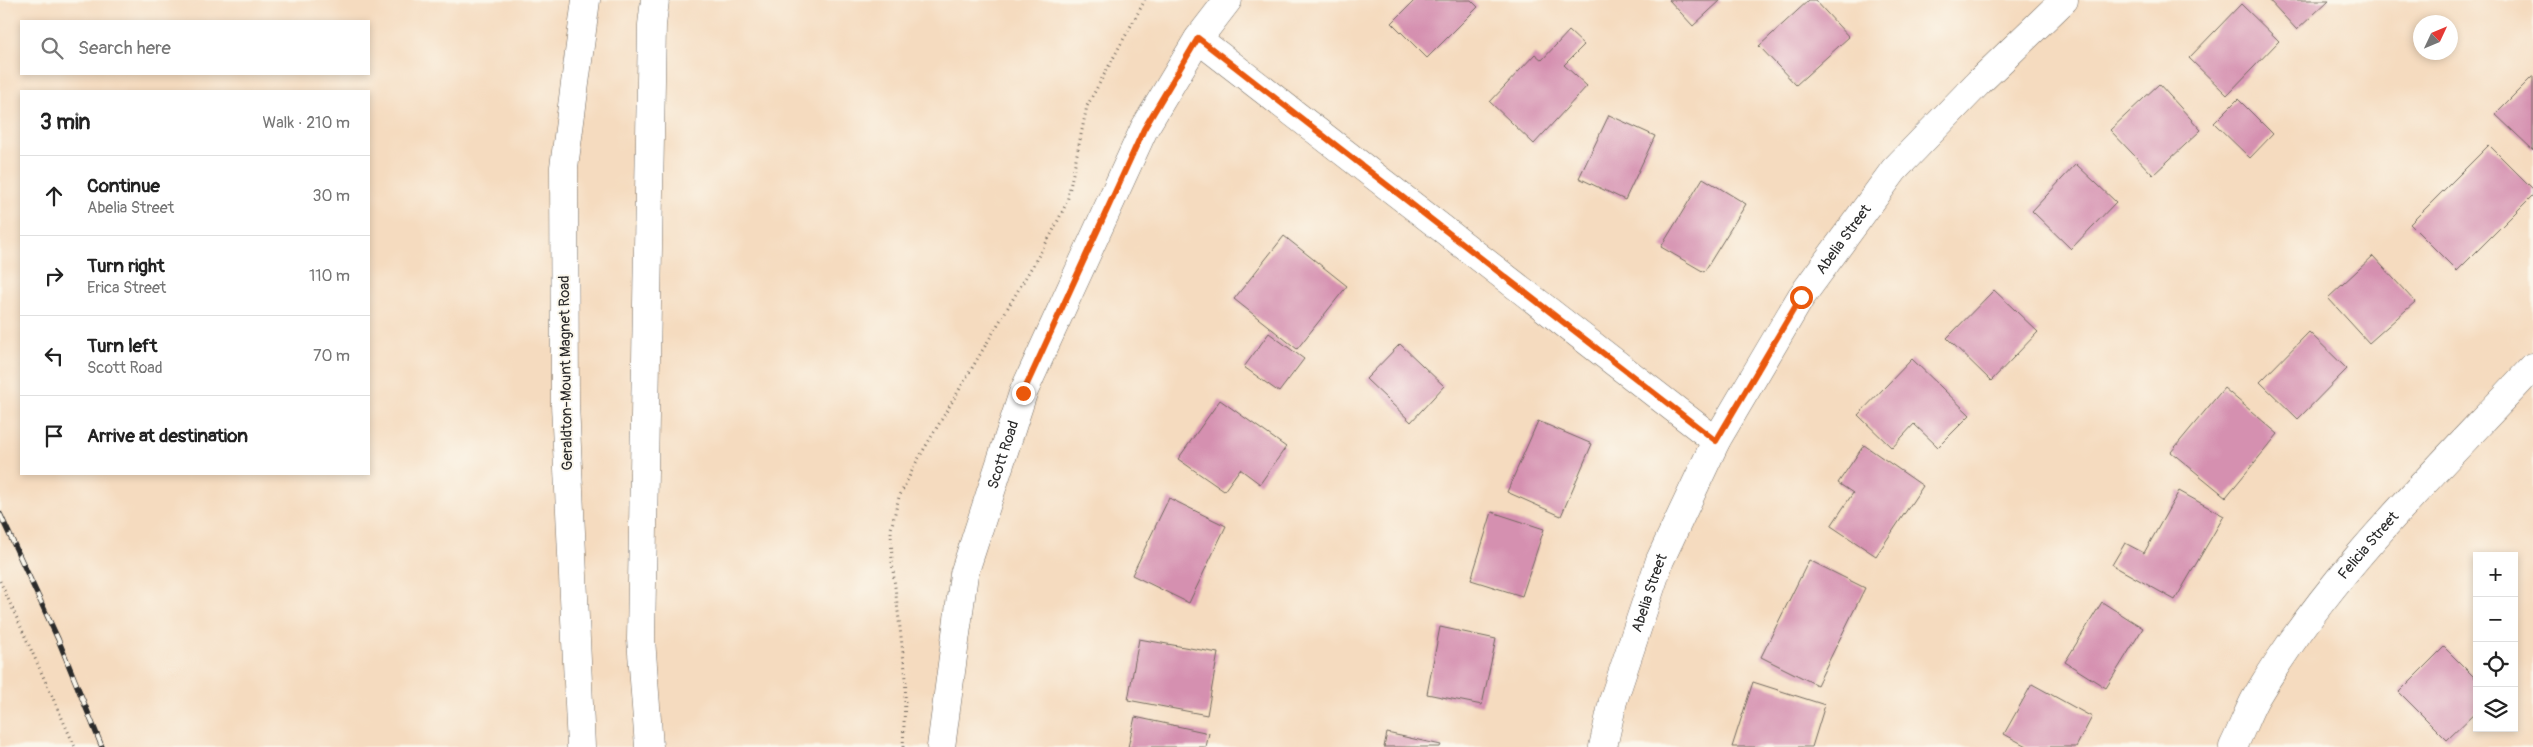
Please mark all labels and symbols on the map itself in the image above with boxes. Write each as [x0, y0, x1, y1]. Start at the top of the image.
north arrow [2413, 15, 2458, 60]
street label: Abelia Street [1811, 200, 1876, 278]
street label: Geraldton-Mount Magnet Road [555, 275, 577, 471]
route start [1790, 286, 1813, 309]
route end [1012, 382, 1035, 405]
street label: Scott Road [983, 418, 1023, 491]
street label: Felicia Street [2334, 507, 2403, 583]
street label: Abelia Street [1627, 550, 1672, 635]

